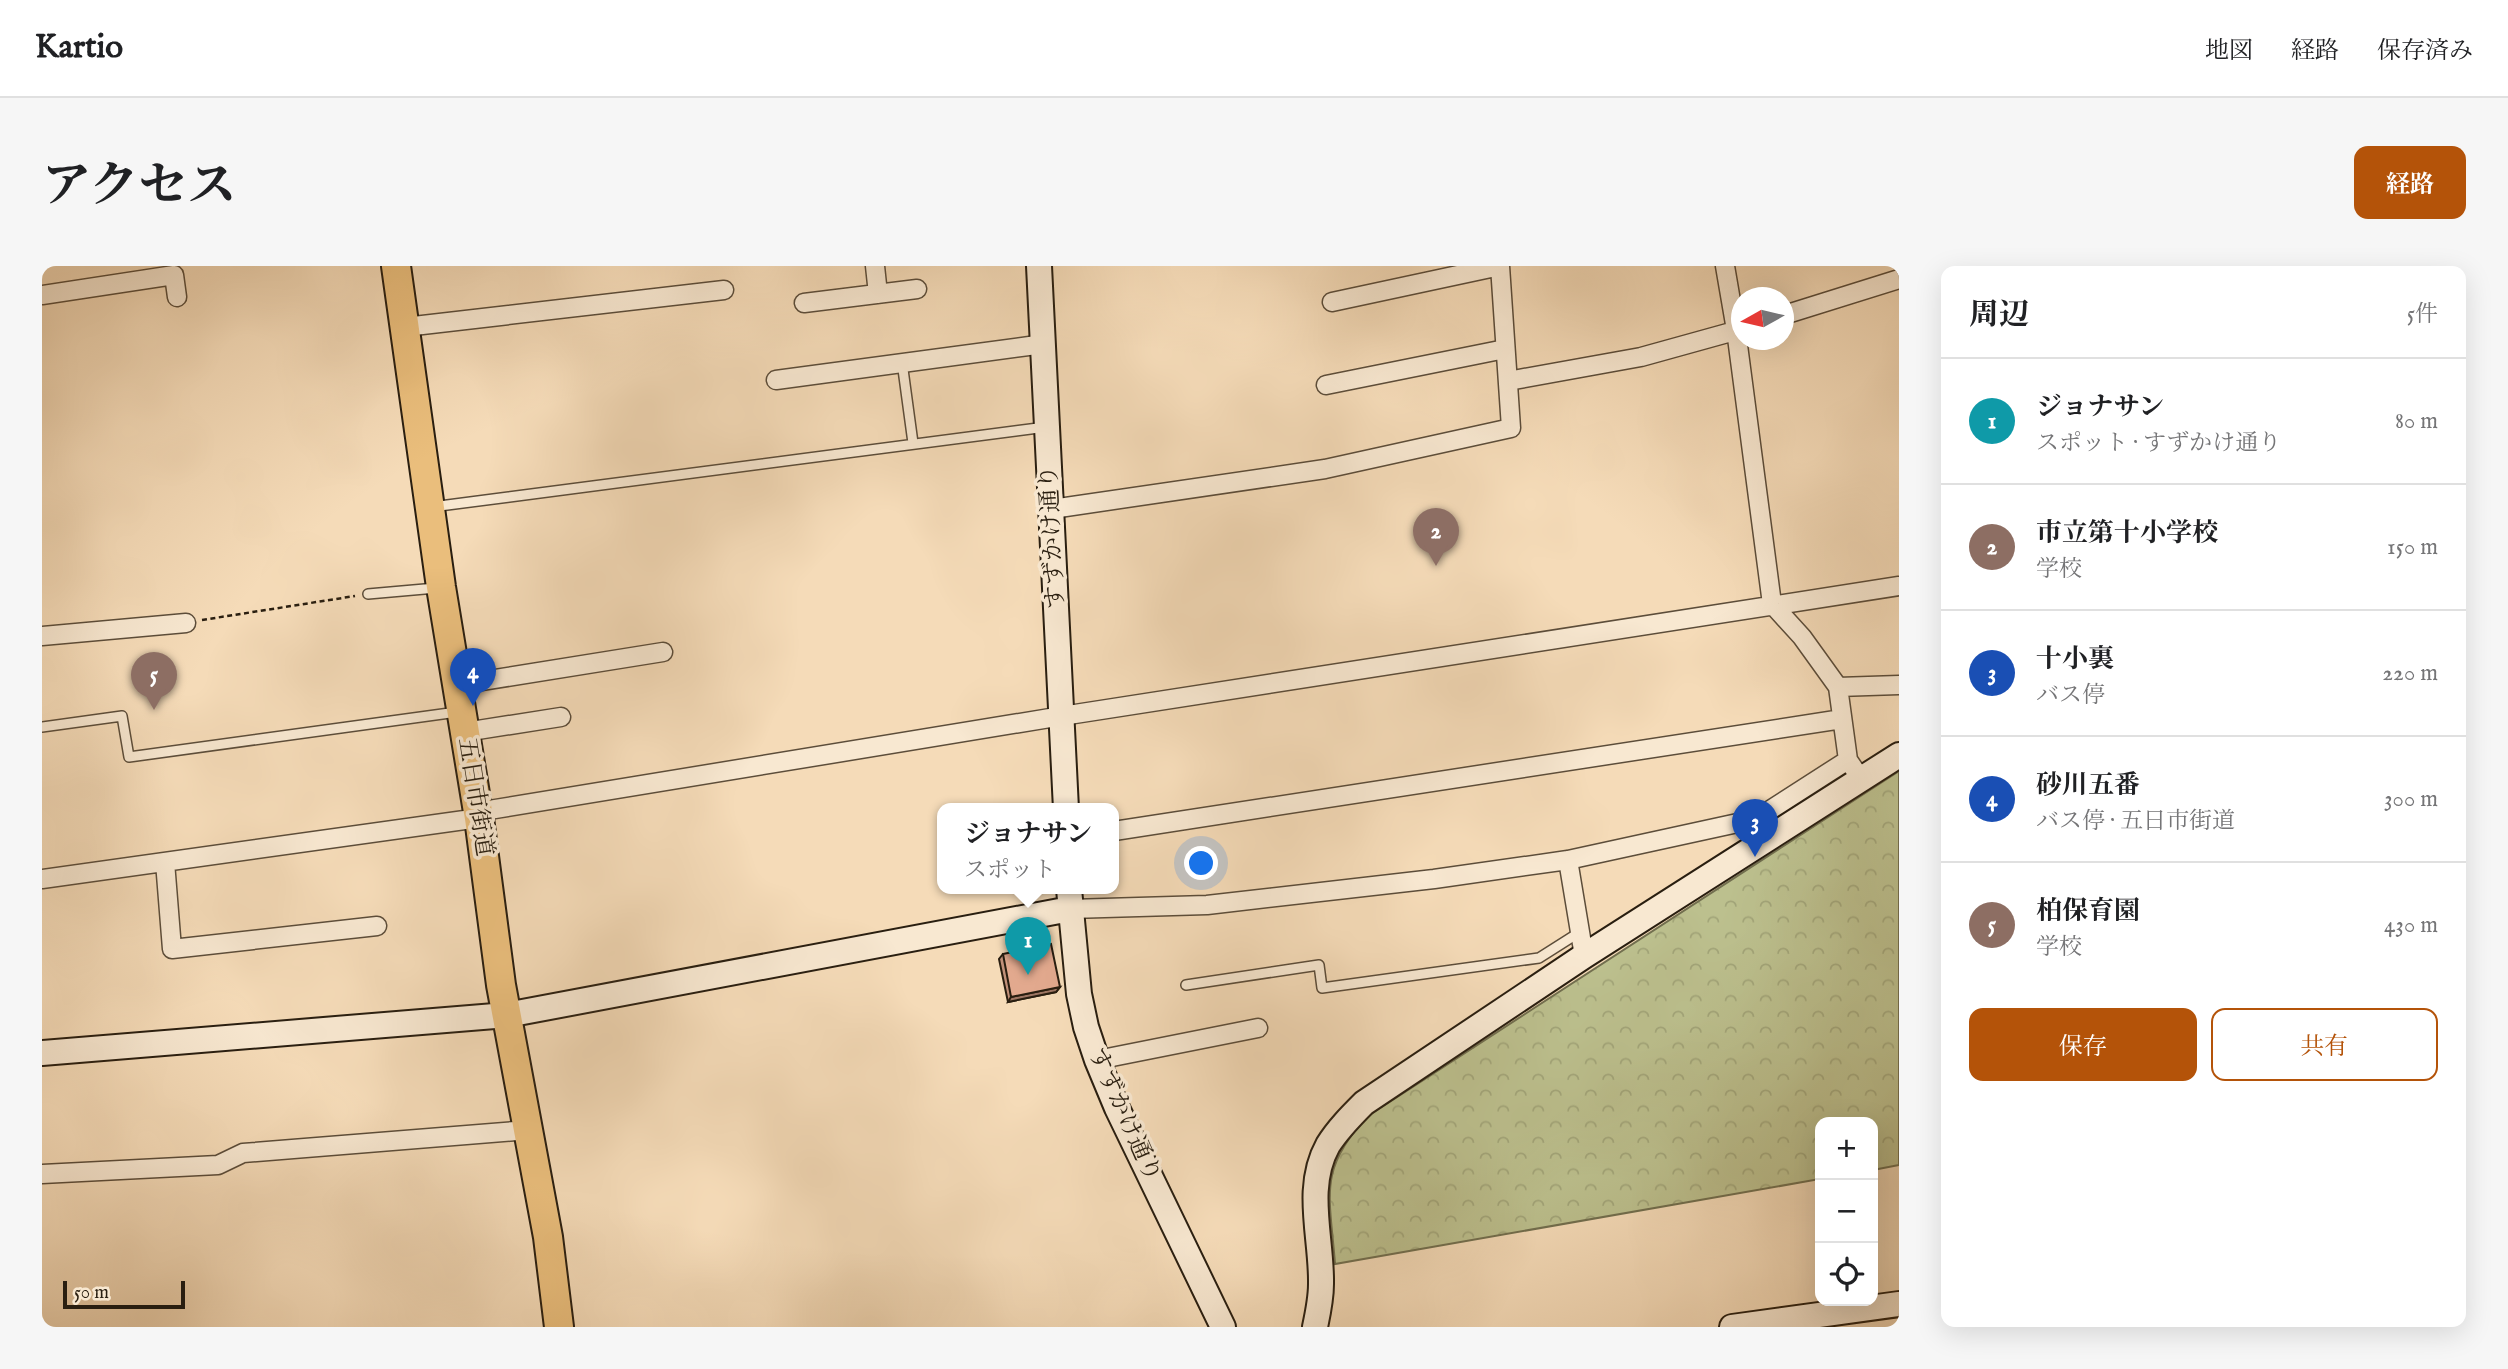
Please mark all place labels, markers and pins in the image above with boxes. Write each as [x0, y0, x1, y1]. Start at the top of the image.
pin: 2 [1413, 508, 1459, 566]
pin: 4 [450, 648, 496, 706]
pin: 5 [131, 652, 177, 710]
pin: 3 [1732, 799, 1778, 857]
pin: 1 [1005, 917, 1051, 975]

